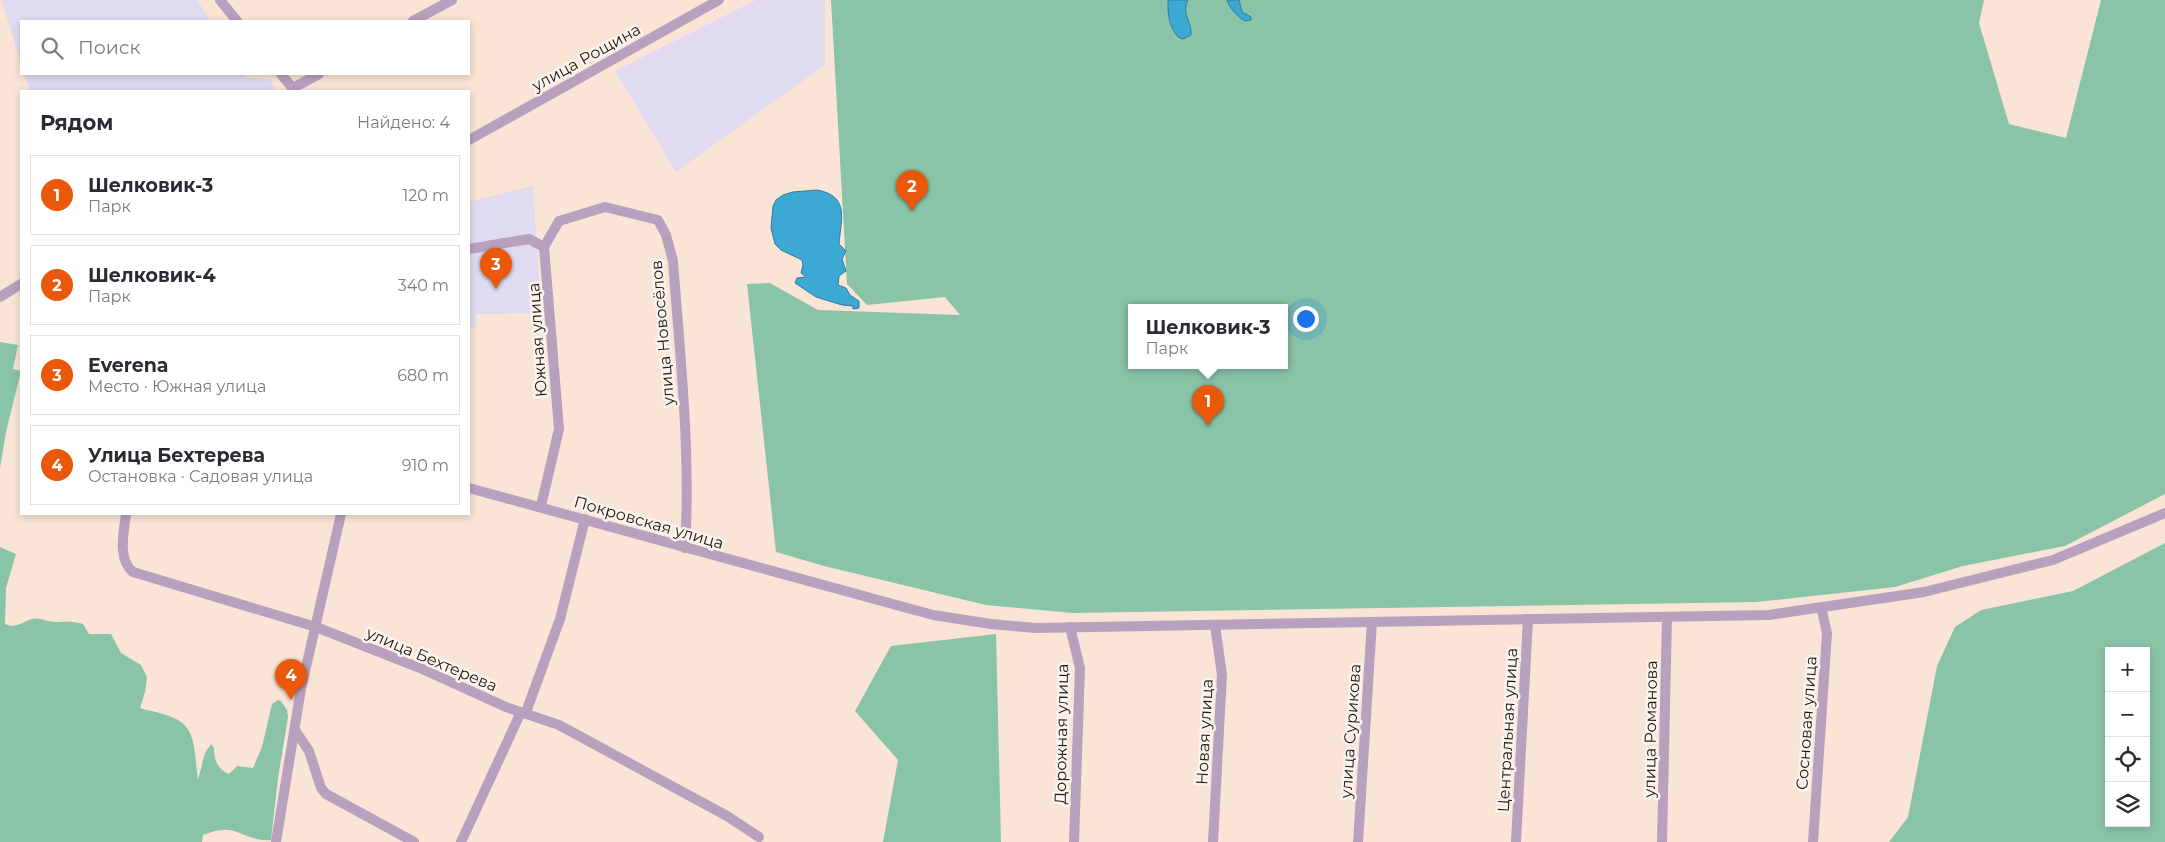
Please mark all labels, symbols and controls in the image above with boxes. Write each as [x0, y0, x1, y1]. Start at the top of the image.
search box [20, 20, 470, 75]
street label: улица Рощина [528, 20, 644, 96]
icon: search [38, 34, 66, 62]
text: Поиск [78, 36, 141, 59]
text: Рядом [40, 110, 113, 135]
text: Найдено: 4 [357, 113, 450, 132]
pin: 2 [896, 170, 928, 211]
text: Шелковик-3 [88, 174, 213, 197]
text: 1 [54, 186, 60, 205]
text: 120 m [402, 186, 449, 205]
text: Парк [88, 197, 131, 216]
pin: 3 [480, 248, 512, 289]
street label: улица Новосёлов [647, 259, 678, 407]
text: Шелковик-4 [88, 264, 215, 287]
text: 2 [52, 276, 62, 295]
text: 340 m [398, 276, 449, 295]
street label: Южная улица [524, 282, 551, 398]
text: Парк [88, 287, 131, 306]
popup [1128, 304, 1288, 369]
your location [1293, 306, 1319, 332]
text: Шелковик-3 [1145, 316, 1271, 339]
text: Парк [1145, 339, 1188, 358]
text: Everena [88, 354, 169, 377]
text: 3 [52, 366, 62, 385]
text: 680 m [397, 366, 449, 385]
text: Место · Южная улица [88, 377, 266, 396]
pin: 1 [1192, 385, 1224, 426]
text: Улица Бехтерева [88, 444, 265, 467]
text: 4 [51, 456, 63, 475]
text: 910 m [402, 456, 449, 475]
text: Остановка · Садовая улица [88, 467, 313, 486]
street label: Покровская улица [572, 492, 726, 553]
street label: улица Бехтерева [362, 623, 500, 696]
street label: Центральная улица [1494, 647, 1521, 813]
map controls [2105, 647, 2150, 827]
button: + [2105, 647, 2150, 692]
street label: Сосновая улица [1792, 655, 1821, 791]
pin: 4 [275, 659, 307, 700]
street label: улица Романова [1640, 660, 1661, 799]
street label: улица Сурикова [1336, 663, 1365, 800]
street label: Дорожная улица [1051, 664, 1072, 805]
street label: Новая улица [1192, 678, 1217, 786]
button: − [2105, 692, 2150, 737]
button: locate [2105, 737, 2150, 782]
button: layers [2105, 782, 2150, 827]

